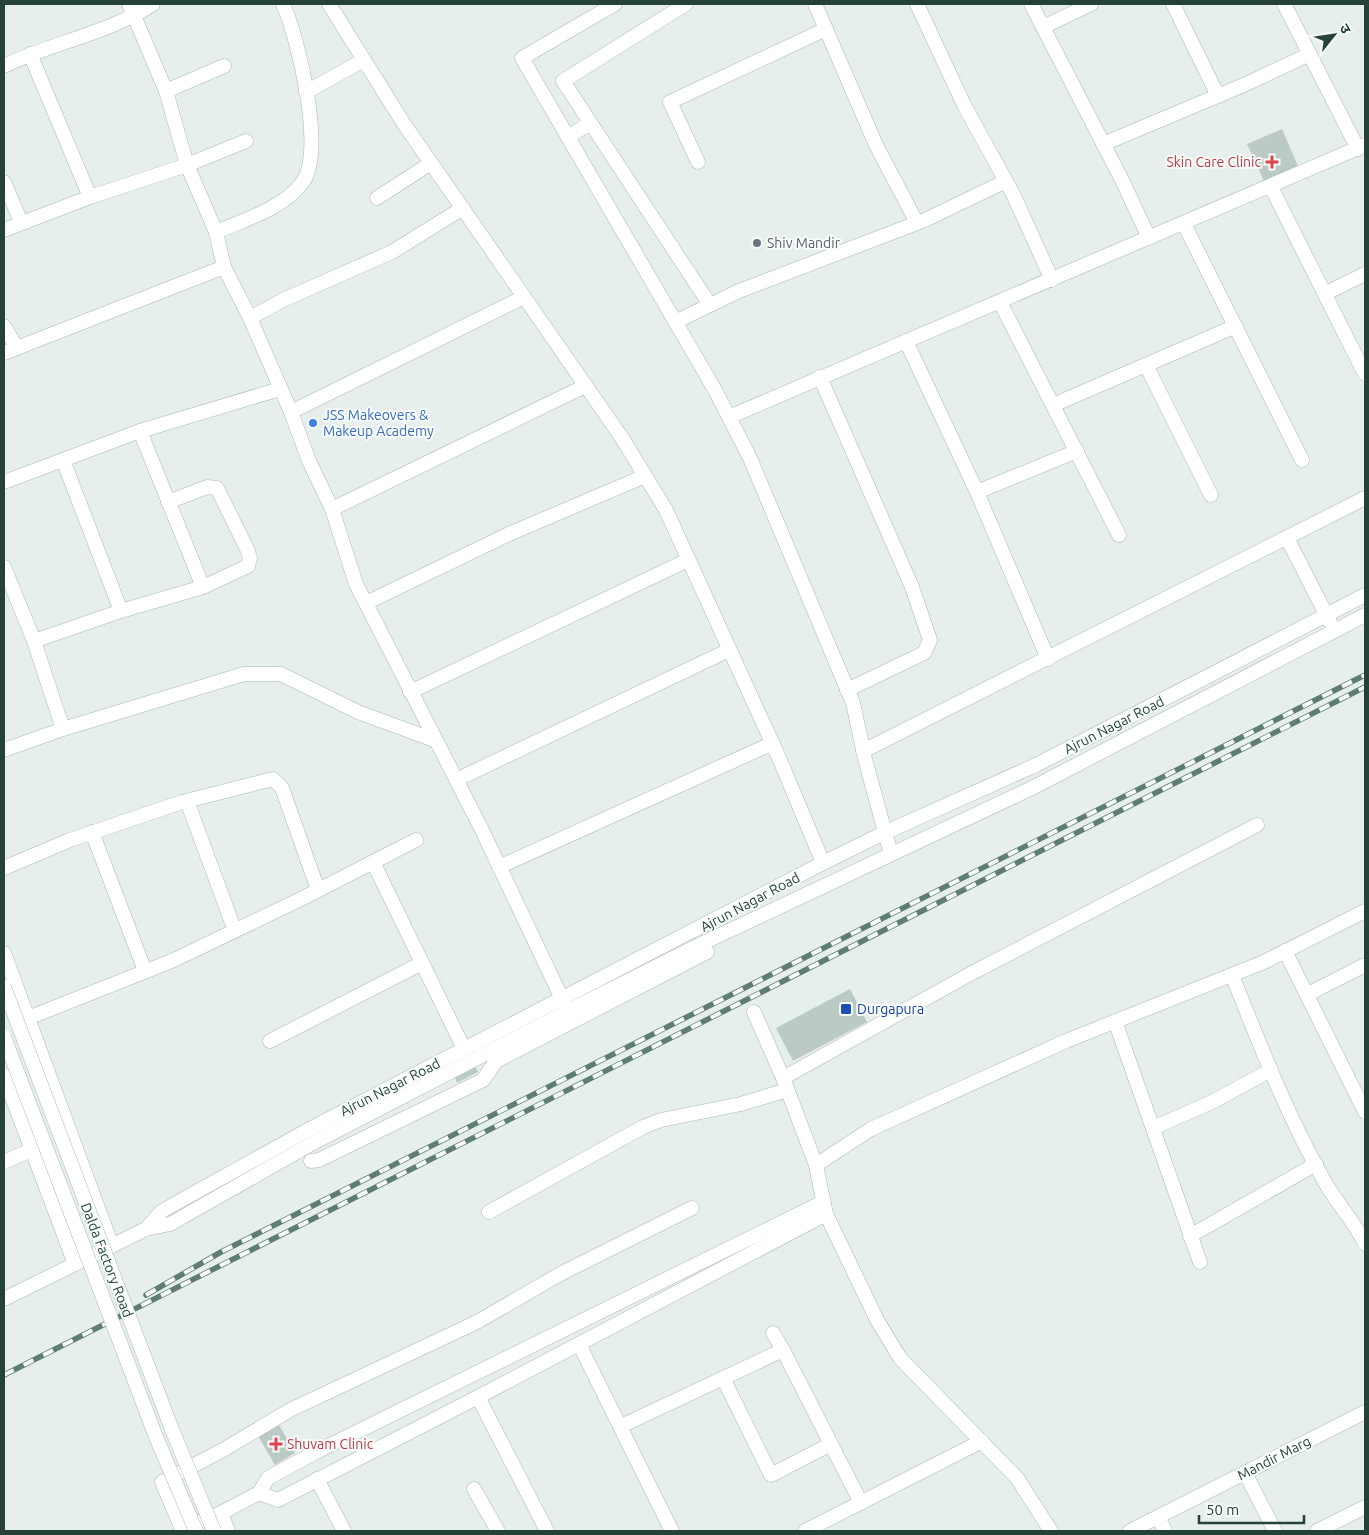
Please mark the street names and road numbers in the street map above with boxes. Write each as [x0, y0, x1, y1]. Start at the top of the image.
street label: Ajrun Nagar Road [1061, 693, 1167, 757]
street label: Ajrun Nagar Road [698, 869, 802, 935]
street label: Ajrun Nagar Road [337, 1055, 443, 1119]
street label: Dalda Factory Road [78, 1200, 136, 1320]
street label: Mandir Marg [1235, 1433, 1313, 1483]

